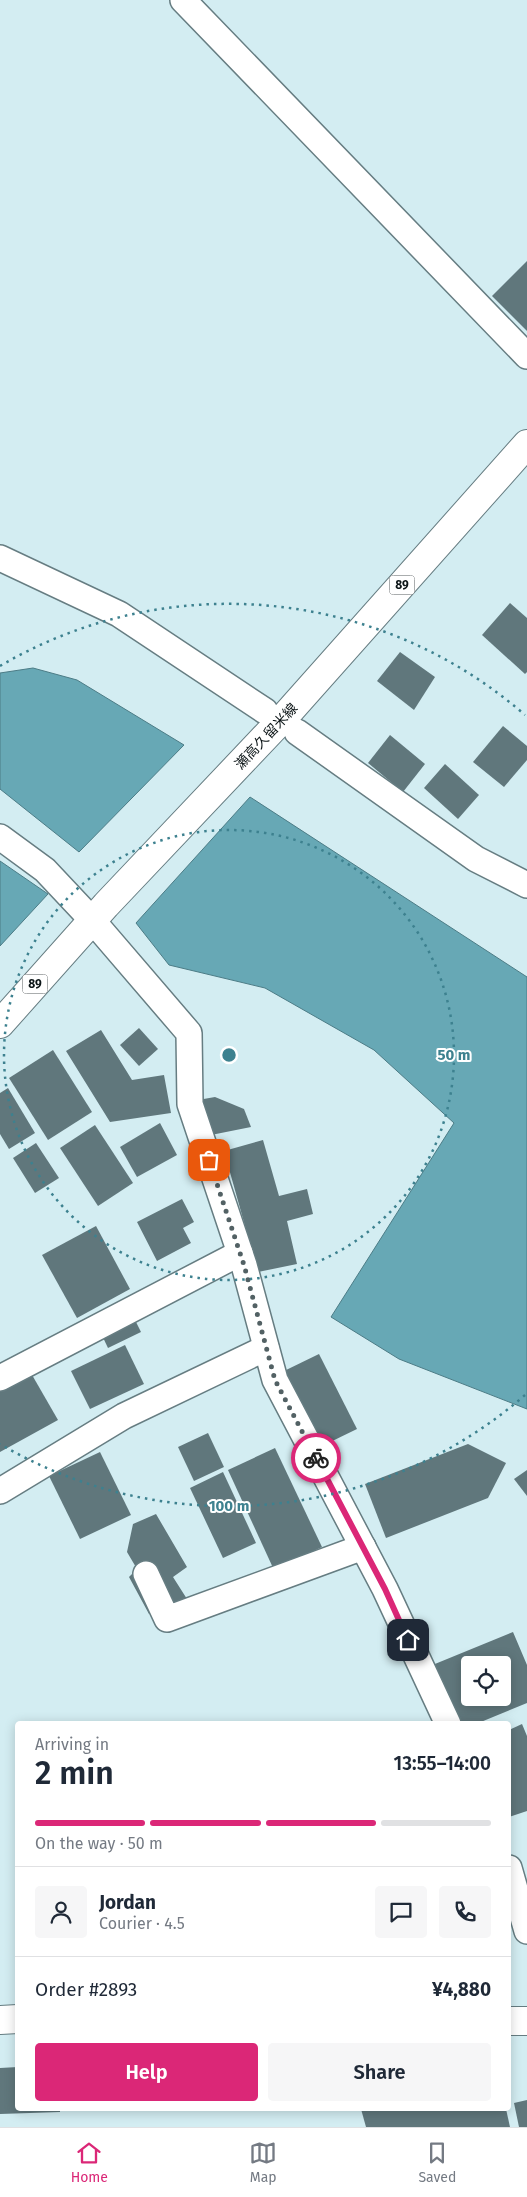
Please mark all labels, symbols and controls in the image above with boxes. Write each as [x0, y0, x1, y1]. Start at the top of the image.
road number: 89 [390, 576, 414, 594]
street label: 瀬高久留米線 [232, 700, 301, 773]
road number: 89 [22, 974, 48, 994]
centre of rings [220, 1046, 238, 1064]
text: 50 m [437, 1046, 471, 1064]
pin [188, 1139, 230, 1181]
icon: bag [195, 1146, 223, 1174]
courier [291, 1433, 341, 1483]
icon: bike [302, 1444, 330, 1472]
text: 100 m [209, 1497, 249, 1515]
pin [387, 1619, 429, 1661]
icon: home [394, 1626, 422, 1654]
map controls [461, 1656, 511, 1706]
button: locate [461, 1656, 511, 1706]
text: Arriving in [35, 1735, 109, 1754]
text: 13:55–14:00 [394, 1752, 491, 1775]
text: 2 min [35, 1754, 114, 1792]
text: On the way · 50 m [35, 1834, 163, 1853]
button: person [35, 1886, 87, 1938]
button: chat [375, 1886, 427, 1938]
button: phone [439, 1886, 491, 1938]
text: Jordan [99, 1891, 156, 1914]
text: Courier · 4.5 [99, 1914, 185, 1933]
text: Order #2893 [35, 1978, 137, 2001]
text: ¥4,880 [432, 1978, 491, 2001]
button: Help [35, 2043, 258, 2101]
button: Share [268, 2043, 491, 2101]
tab: Home [71, 2139, 108, 2186]
tab: Map [249, 2139, 277, 2186]
tab: Saved [418, 2139, 456, 2186]

